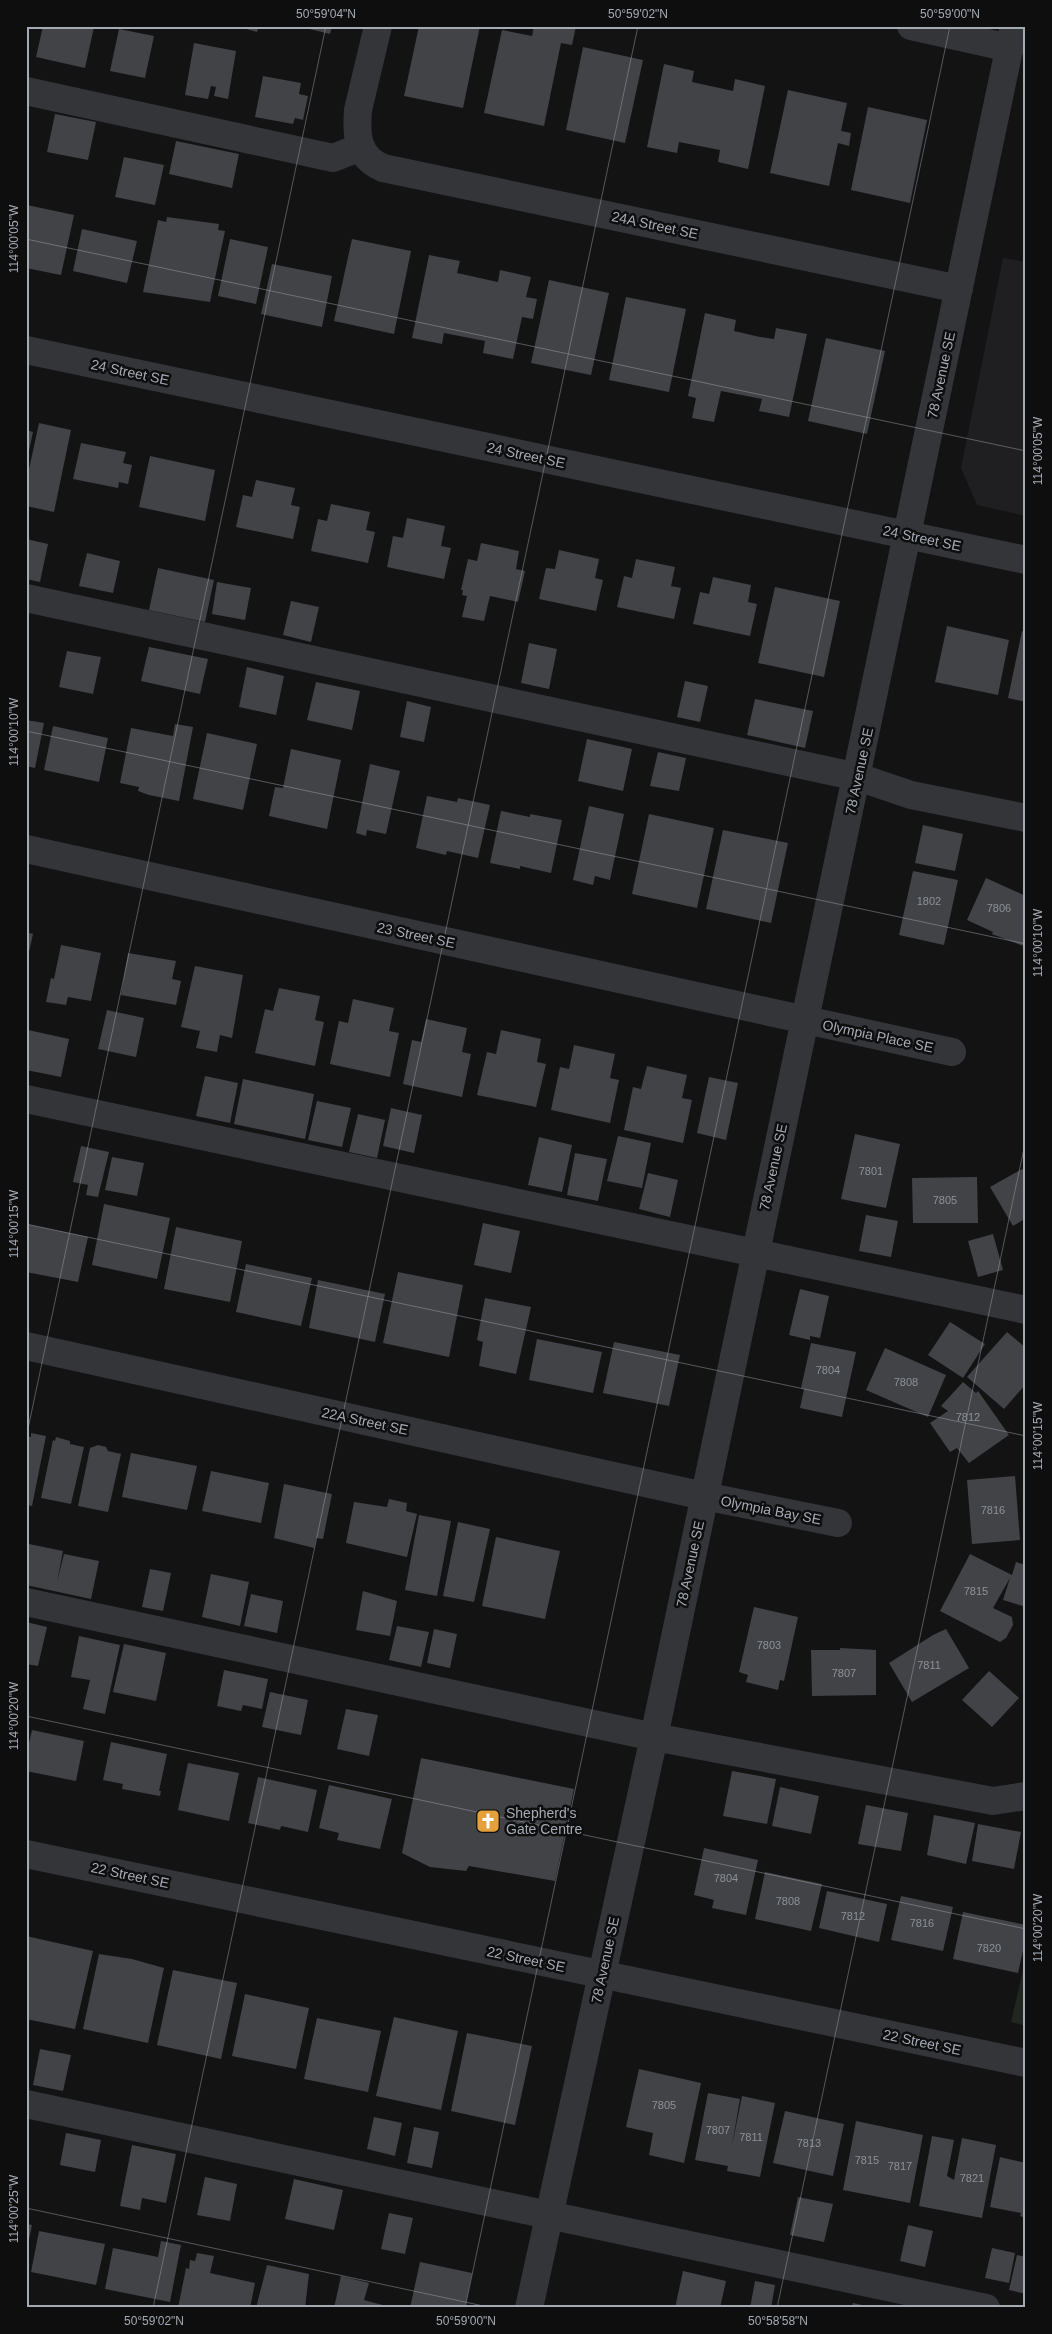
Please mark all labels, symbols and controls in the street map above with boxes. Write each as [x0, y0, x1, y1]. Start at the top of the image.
text: 50°59'04"N [296, 7, 356, 21]
text: 50°59'02"N [608, 7, 668, 21]
text: 50°59'00"N [920, 7, 980, 21]
text: 114°00'05"W [7, 204, 21, 273]
street label: 24A Street SE [610, 208, 700, 242]
street label: 78 Avenue SE [924, 330, 958, 420]
street label: 24 Street SE [90, 356, 170, 388]
text: 114°00'05"W [1031, 416, 1045, 485]
street label: 24 Street SE [486, 439, 566, 471]
street label: 24 Street SE [882, 522, 962, 554]
text: 114°00'10"W [7, 697, 21, 766]
street label: 78 Avenue SE [842, 726, 876, 816]
house number: 1802 [917, 895, 941, 907]
house number: 7806 [987, 902, 1011, 914]
text: 114°00'10"W [1031, 908, 1045, 977]
street label: 23 Street SE [376, 919, 456, 951]
street label: Olympia Place SE [821, 1016, 935, 1056]
street label: 78 Avenue SE [756, 1122, 790, 1212]
house number: 7801 [859, 1165, 883, 1177]
text: 114°00'15"W [7, 1189, 21, 1258]
house number: 7805 [933, 1194, 957, 1206]
house number: 7804 [816, 1364, 840, 1376]
house number: 7808 [894, 1376, 918, 1388]
text: 114°00'15"W [1031, 1401, 1045, 1470]
street label: 22A Street SE [320, 1404, 410, 1438]
house number: 7812 [956, 1411, 980, 1423]
street label: Olympia Bay SE [719, 1492, 823, 1528]
house number: 7816 [981, 1504, 1005, 1516]
street label: 78 Avenue SE [673, 1519, 707, 1609]
house number: 7815 [964, 1585, 988, 1597]
house number: 7803 [757, 1639, 781, 1651]
house number: 7811 [917, 1659, 941, 1671]
house number: 7807 [832, 1667, 856, 1679]
text: 114°00'20"W [7, 1681, 21, 1750]
place label: Shepherd's Gate Centre [506, 1805, 582, 1837]
church icon: Shepherd's Gate Centre [475, 1808, 501, 1834]
street label: 22 Street SE [90, 1859, 170, 1891]
house number: 7804 [714, 1872, 738, 1884]
text: 114°00'20"W [1031, 1893, 1045, 1962]
house number: 7808 [776, 1895, 800, 1907]
house number: 7812 [841, 1910, 865, 1922]
street label: 78 Avenue SE [588, 1915, 622, 2005]
house number: 7816 [910, 1917, 934, 1929]
house number: 7820 [977, 1942, 1001, 1954]
street label: 22 Street SE [486, 1943, 566, 1975]
street label: 22 Street SE [882, 2026, 962, 2058]
house number: 7805 [652, 2099, 676, 2111]
house number: 7807 [706, 2124, 730, 2136]
house number: 7811 [739, 2131, 763, 2143]
house number: 7813 [797, 2137, 821, 2149]
house number: 7815 [855, 2154, 879, 2166]
house number: 7817 [888, 2160, 912, 2172]
house number: 7821 [960, 2172, 984, 2184]
text: 114°00'25"W [7, 2174, 21, 2243]
text: 50°59'02"N [124, 2314, 184, 2328]
text: 50°59'00"N [436, 2314, 496, 2328]
text: 50°58'58"N [748, 2314, 808, 2328]

